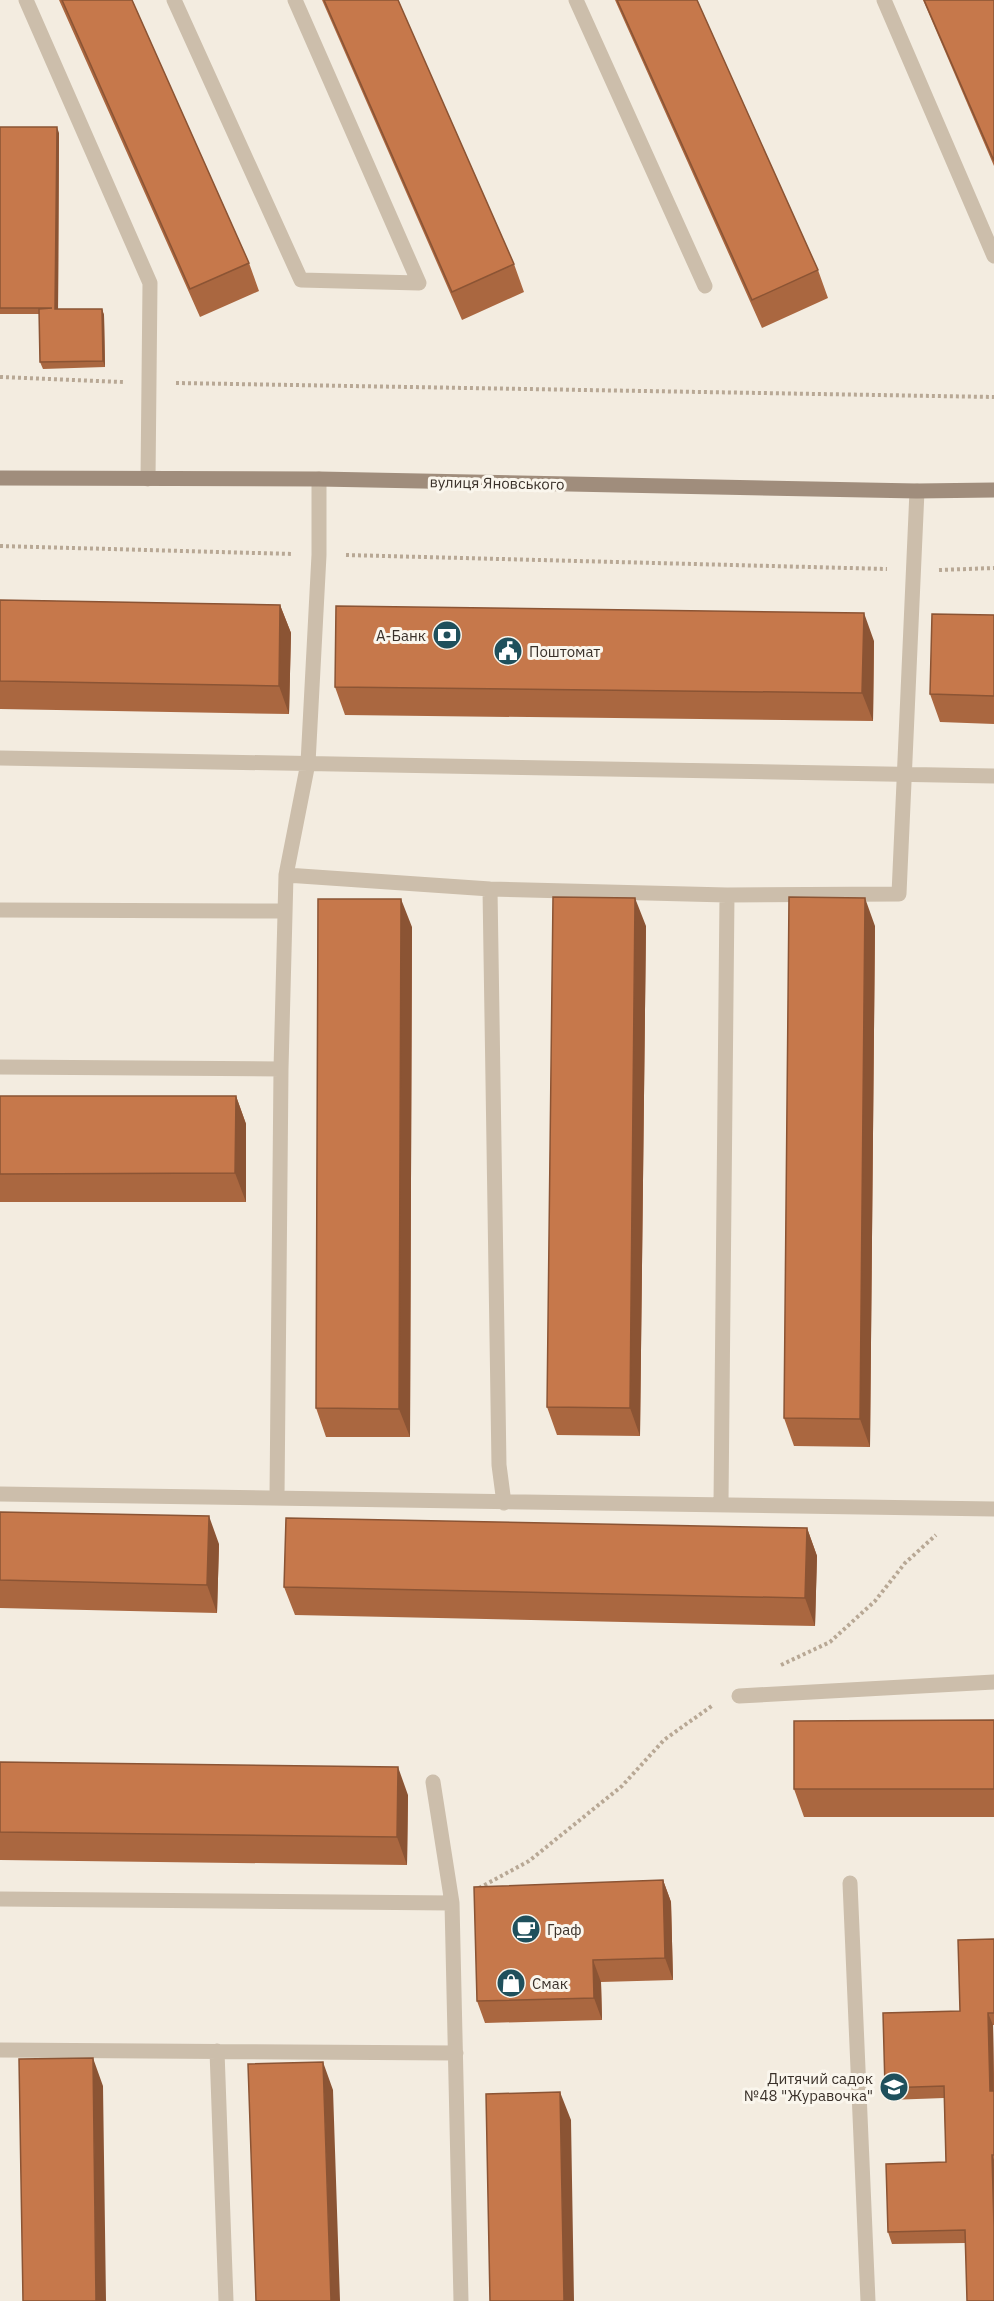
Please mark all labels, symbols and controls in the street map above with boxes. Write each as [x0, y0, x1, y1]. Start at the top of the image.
street label: вулиця Яновського [429, 472, 565, 494]
bank icon: А-Банк [431, 619, 463, 651]
place label: А-Банк [376, 626, 426, 645]
public building icon: Поштомат [492, 635, 524, 667]
place label: Поштомат [529, 642, 600, 661]
cafe icon: Граф [510, 1913, 542, 1945]
place label: Граф [547, 1920, 582, 1939]
shop icon: Смак [495, 1967, 527, 1999]
place label: Смак [532, 1974, 568, 1993]
place label: Дитячий садок №48 "Журавочка" [744, 2069, 873, 2105]
school or university icon: Дитячий садок №48 "Журавочка" [878, 2071, 910, 2103]

